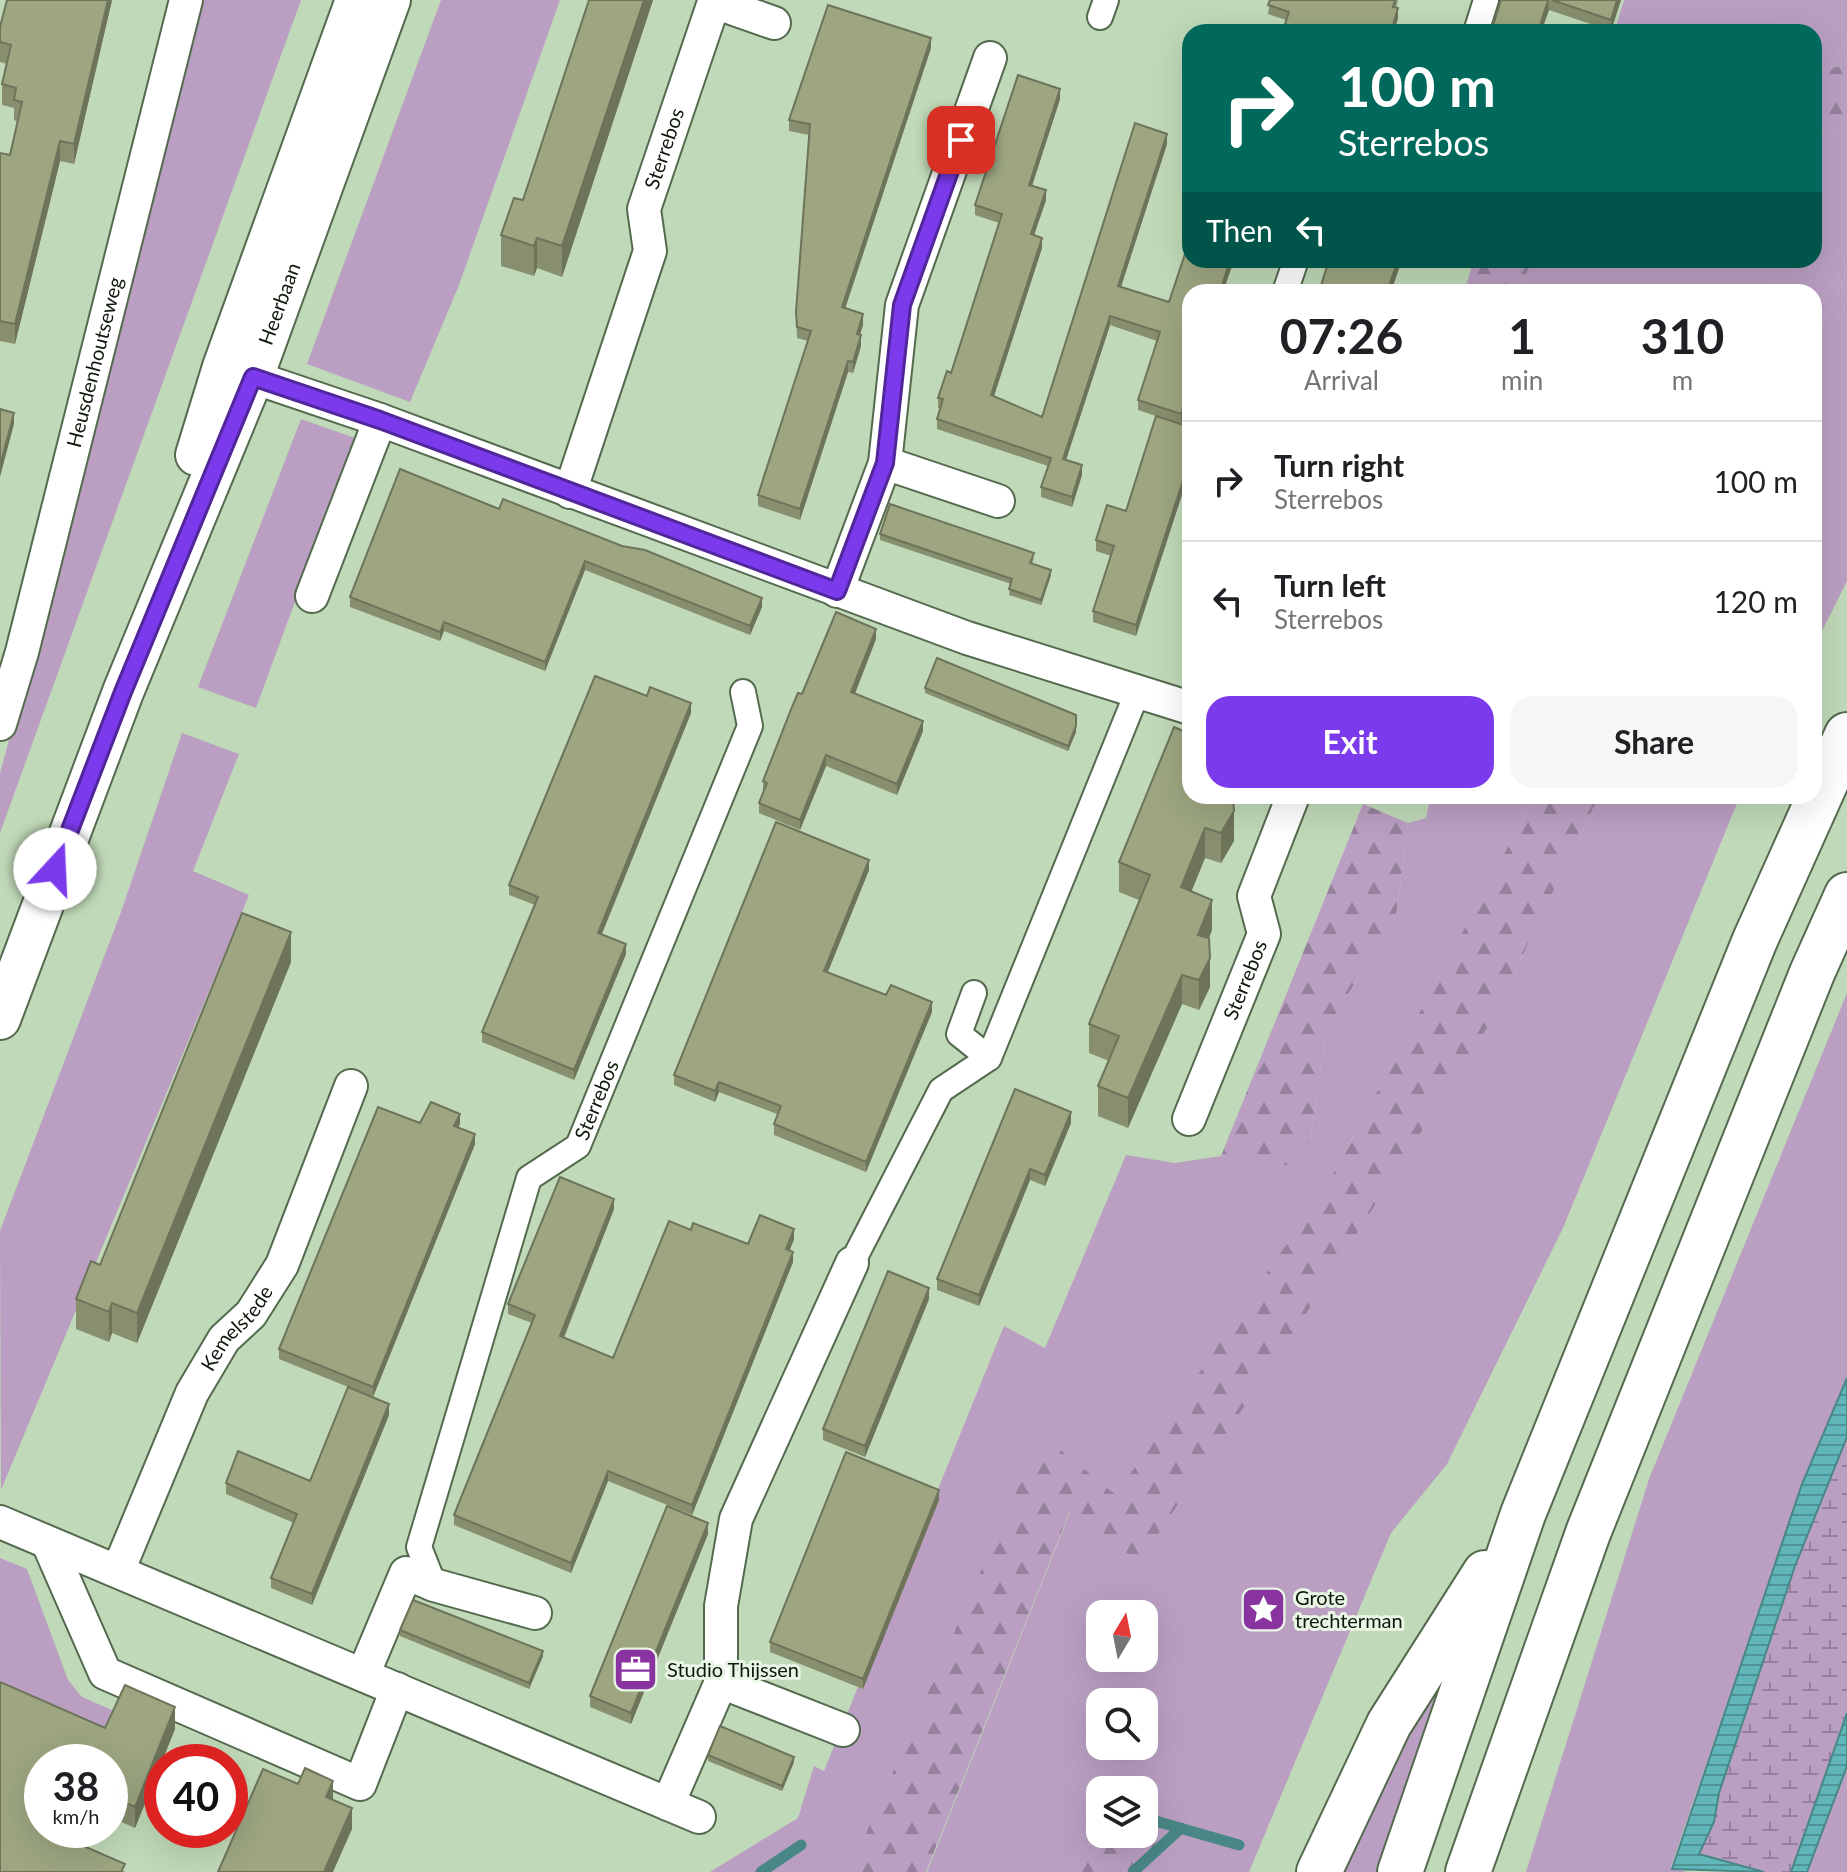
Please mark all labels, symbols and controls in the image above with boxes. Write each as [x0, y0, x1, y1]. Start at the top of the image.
text: 100 m [1338, 52, 1496, 119]
icon: right [1206, 56, 1310, 160]
street label: Sterrebos [639, 105, 688, 192]
pin [927, 106, 995, 174]
icon: arrive [939, 118, 983, 162]
text: Sterrebos [1338, 120, 1489, 164]
icon: left [1289, 208, 1333, 252]
text: Then [1206, 212, 1273, 248]
street label: Heerbaan [253, 259, 305, 348]
street label: Heusdenhoutseweg [61, 274, 127, 450]
text: 07:26 [1280, 307, 1403, 364]
text: 1 [1508, 307, 1536, 364]
text: 310 [1641, 307, 1724, 364]
text: Arrival [1304, 364, 1379, 396]
text: min [1501, 364, 1543, 396]
text: m [1672, 364, 1693, 396]
text: Turn right [1274, 447, 1404, 483]
icon: right [1206, 459, 1250, 503]
text: 100 m [1713, 463, 1798, 499]
text: Sterrebos [1274, 483, 1383, 515]
text: Turn left [1274, 567, 1386, 603]
icon: left [1206, 579, 1250, 623]
text: 120 m [1713, 583, 1798, 619]
text: Sterrebos [1274, 603, 1383, 635]
button: Exit [1206, 696, 1494, 788]
button: Share [1510, 696, 1798, 788]
position arrow [13, 827, 97, 911]
street label: Sterrebos [1218, 936, 1271, 1023]
street label: Sterrebos [569, 1056, 623, 1143]
street label: Kemelstede [195, 1281, 277, 1375]
place label: Grote trechterman [1295, 1585, 1403, 1632]
place icon: Grote trechterman [1240, 1586, 1288, 1634]
north arrow [1086, 1600, 1158, 1672]
map controls [1086, 1600, 1158, 1848]
office icon: Studio Thijssen [612, 1646, 660, 1694]
place label: Studio Thijssen [667, 1657, 799, 1681]
button: search [1086, 1688, 1158, 1760]
speed limit sign: 40 [144, 1744, 248, 1848]
text: 38 [53, 1762, 99, 1810]
button: layers [1086, 1776, 1158, 1848]
text: km/h [53, 1804, 99, 1828]

